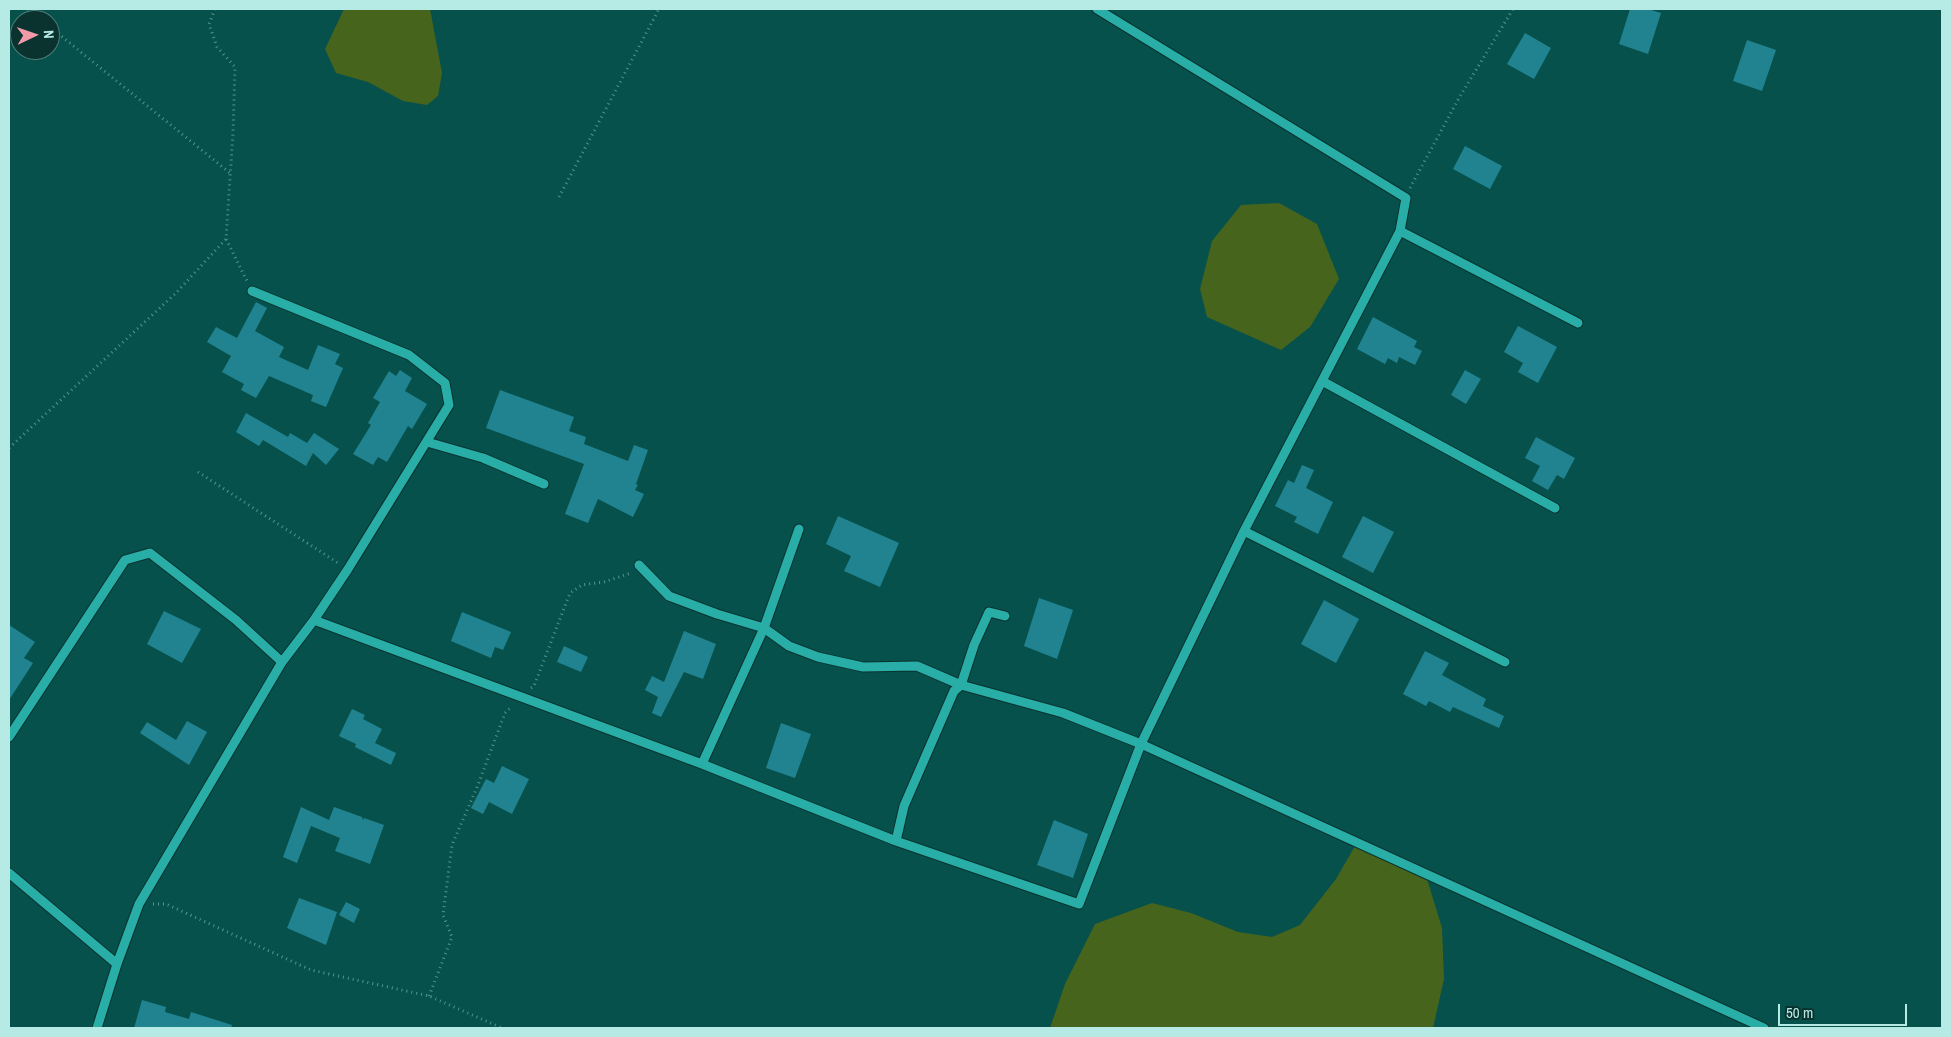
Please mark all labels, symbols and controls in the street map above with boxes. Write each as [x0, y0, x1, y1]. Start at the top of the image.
north arrow [10, 10, 60, 60]
text: N [40, 30, 58, 39]
scale bar [1781, 994, 1910, 1026]
text: 50 m [1786, 1002, 1813, 1023]

